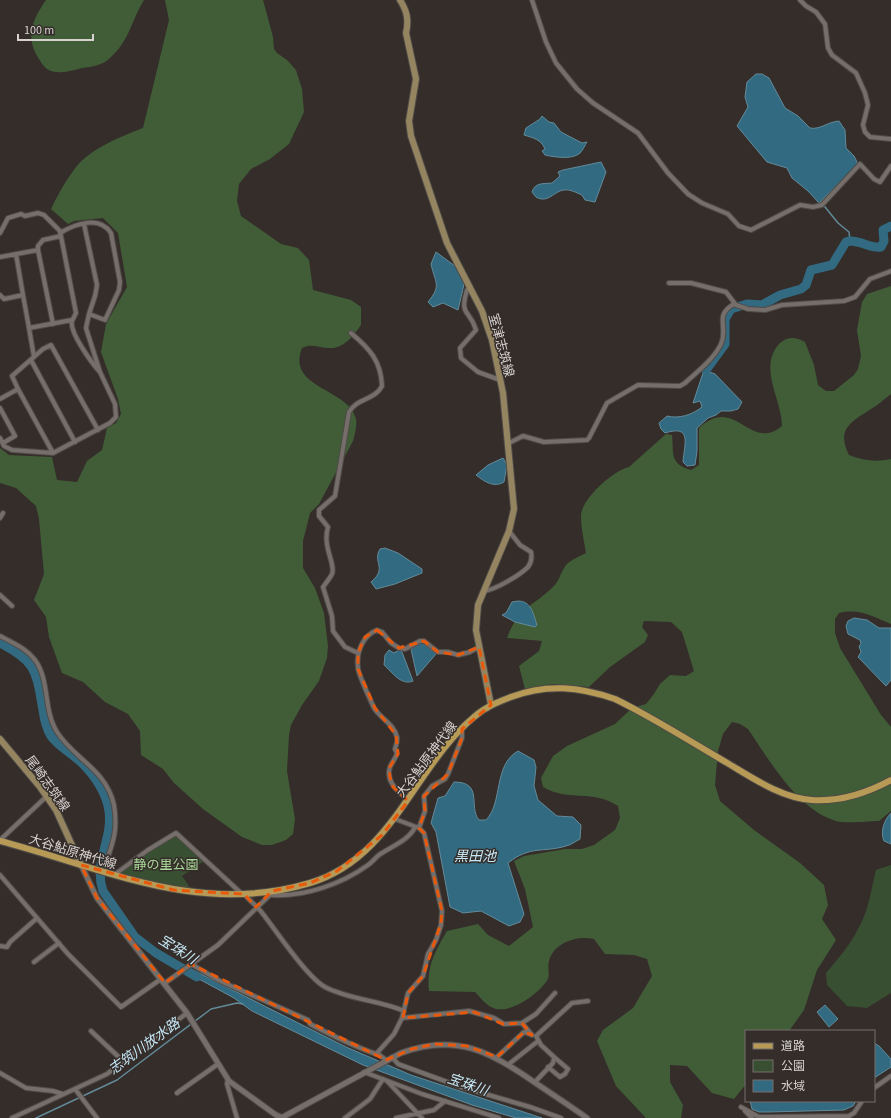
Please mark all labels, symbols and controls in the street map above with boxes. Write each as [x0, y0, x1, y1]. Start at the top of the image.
scale bar [18, 16, 93, 42]
text: 100 m [24, 22, 54, 39]
street label: 室津志筑線 [484, 312, 518, 379]
street label: 大谷鮎原神代線 [392, 718, 461, 801]
street label: 尾崎志筑線 [21, 752, 74, 815]
street label: 大谷鮎原神代線 [27, 830, 119, 874]
water label: 黒田池 [454, 847, 498, 867]
park label: 静の里公園 [133, 856, 199, 874]
water label: 宝珠川 [154, 930, 202, 971]
water label: 志筑川放水路 [105, 1013, 185, 1080]
legend [745, 1030, 875, 1102]
text: 道路 [781, 1038, 805, 1055]
text: 公園 [781, 1058, 805, 1075]
water label: 宝珠川 [445, 1069, 493, 1102]
text: 水域 [781, 1078, 805, 1095]

